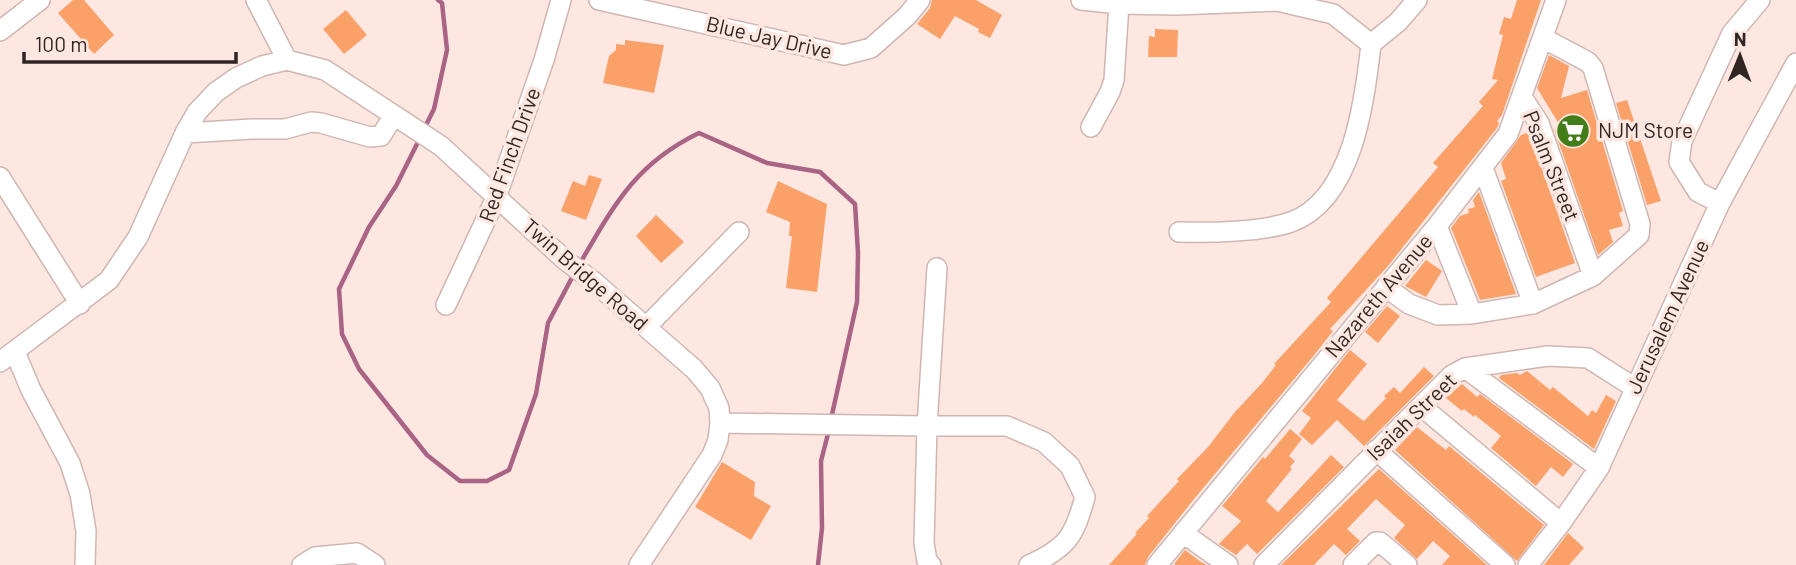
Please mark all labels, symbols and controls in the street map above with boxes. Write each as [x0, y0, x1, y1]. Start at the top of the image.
street label: Blue Jay Drive [704, 10, 835, 63]
scale bar [24, 21, 236, 65]
north arrow [1705, 21, 1775, 91]
text: N [1734, 27, 1747, 50]
text: 100 m [35, 31, 88, 56]
street label: Red Finch Drive [473, 84, 545, 225]
street label: Psalm Street [1519, 107, 1586, 224]
supermarket icon: NJM Store [1554, 112, 1592, 150]
place label: NJM Store [1598, 117, 1693, 142]
street label: Twin Bridge Road [518, 213, 654, 335]
street label: Nazareth Avenue [1319, 228, 1437, 362]
street label: Jerusalem Avenue [1620, 235, 1713, 397]
street label: Isaiah Street [1361, 367, 1461, 465]

